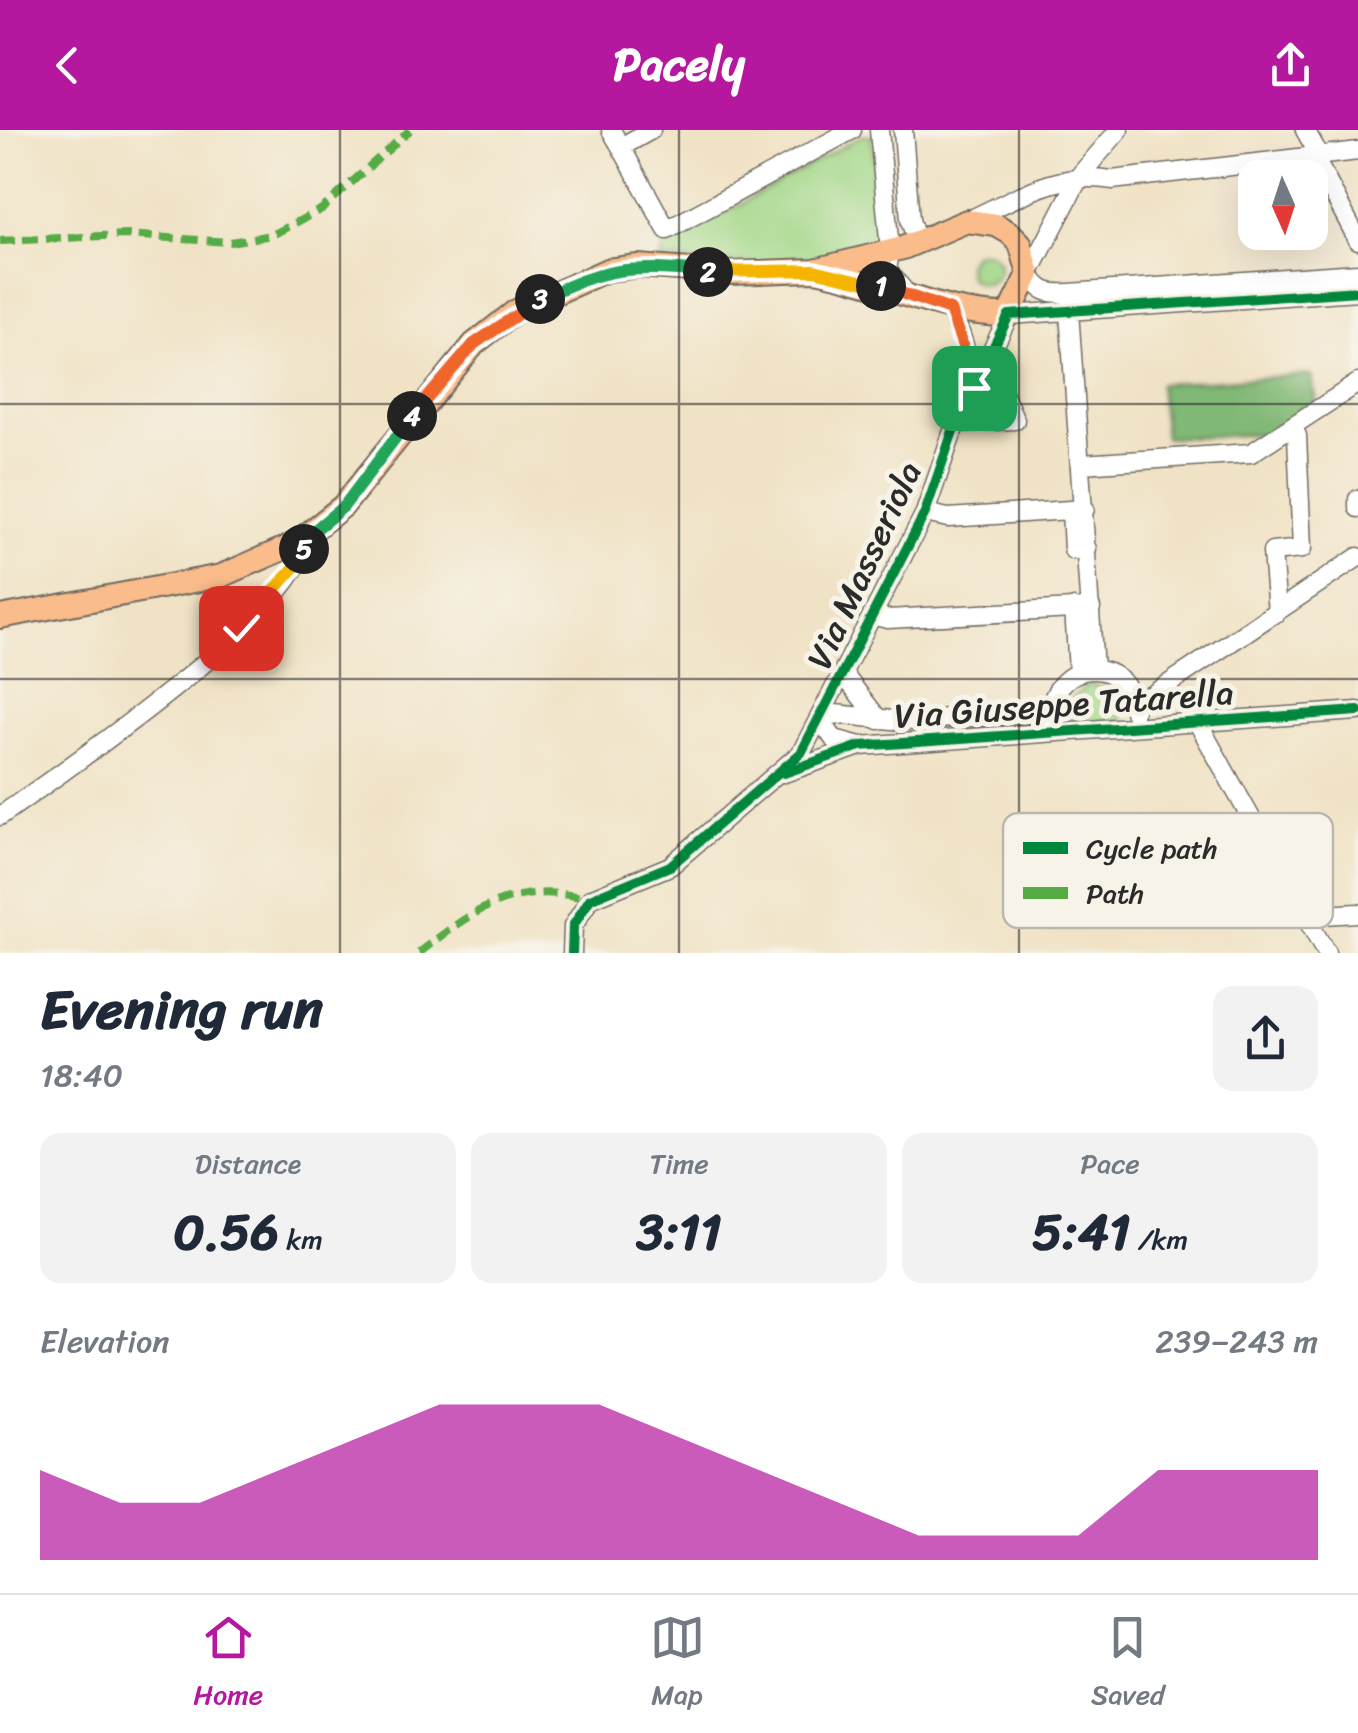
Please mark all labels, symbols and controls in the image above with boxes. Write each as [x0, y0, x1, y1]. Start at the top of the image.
text: Pacely [613, 25, 745, 105]
icon: back [40, 38, 95, 93]
icon: share [1263, 38, 1318, 93]
north arrow [1238, 160, 1328, 250]
map controls [1238, 160, 1328, 250]
pin: 2 [683, 247, 733, 297]
text: 2 [700, 247, 716, 296]
pin: 1 [856, 261, 906, 311]
text: 1 [875, 261, 887, 310]
pin: 3 [515, 274, 565, 324]
text: 3 [532, 274, 548, 323]
pin [932, 346, 1017, 431]
icon: arrive [947, 361, 1002, 416]
pin: 4 [387, 391, 437, 441]
text: 4 [403, 391, 421, 440]
street label: Via Masseriola [789, 451, 939, 679]
pin: 5 [279, 524, 329, 574]
text: 5 [295, 524, 313, 573]
pin [199, 586, 284, 671]
icon: check [214, 601, 269, 656]
street label: Via Giuseppe Tatarella [892, 661, 1236, 747]
legend [1003, 813, 1333, 928]
text: Cycle path [1086, 824, 1217, 873]
text: Path [1086, 869, 1144, 918]
text: Evening run [40, 961, 323, 1058]
button: share [1213, 986, 1318, 1091]
text: 18:40 [40, 1047, 123, 1104]
text: Distance [195, 1139, 301, 1188]
text: Time [649, 1139, 709, 1188]
text: Pace [1080, 1139, 1140, 1188]
text: 0.56 [173, 1188, 279, 1277]
text: 3:11 [636, 1188, 722, 1277]
text: 5:41 [1032, 1188, 1130, 1277]
text: km [279, 1215, 323, 1264]
text: /km [1130, 1215, 1188, 1264]
text: Elevation [40, 1313, 170, 1370]
text: 239–243 m [1155, 1313, 1318, 1370]
tab: Home [193, 1610, 263, 1719]
tab: Map [650, 1610, 705, 1719]
tab: Saved [1091, 1610, 1165, 1719]

